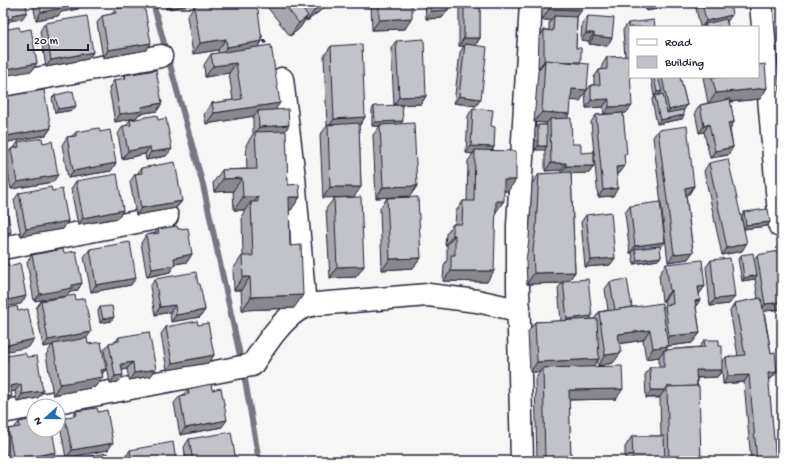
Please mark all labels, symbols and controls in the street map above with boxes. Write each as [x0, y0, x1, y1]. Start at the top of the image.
scale bar [28, 26, 88, 52]
legend [629, 26, 759, 78]
text: 20 m [34, 35, 59, 49]
text: Road [665, 37, 692, 51]
text: Building [664, 57, 704, 71]
north arrow [26, 398, 66, 438]
text: N [32, 415, 45, 426]

